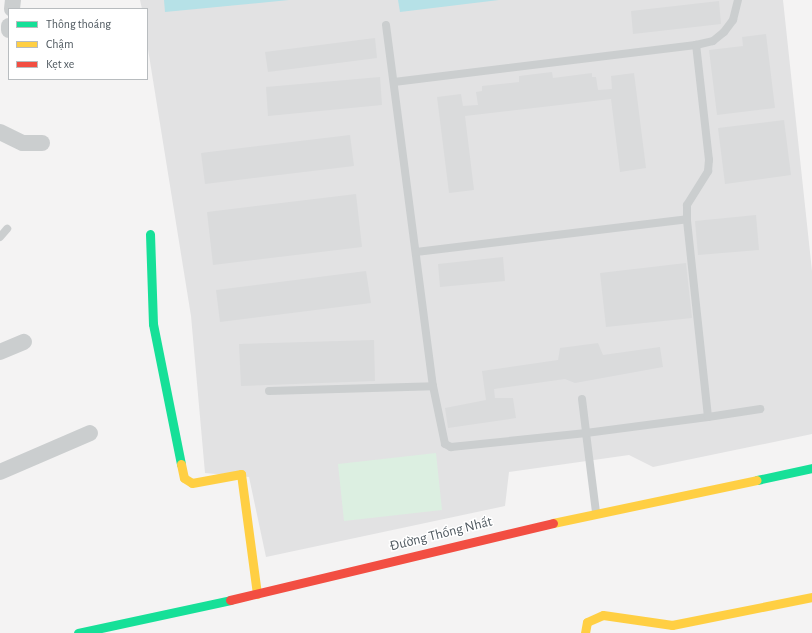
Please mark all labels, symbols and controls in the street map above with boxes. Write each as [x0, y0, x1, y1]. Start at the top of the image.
legend [8, 8, 148, 80]
text: Thông thoáng [46, 18, 111, 30]
text: Chậm [46, 38, 74, 50]
text: Kẹt xe [46, 58, 74, 70]
street label: Đường Thống Nhất [388, 513, 494, 555]

